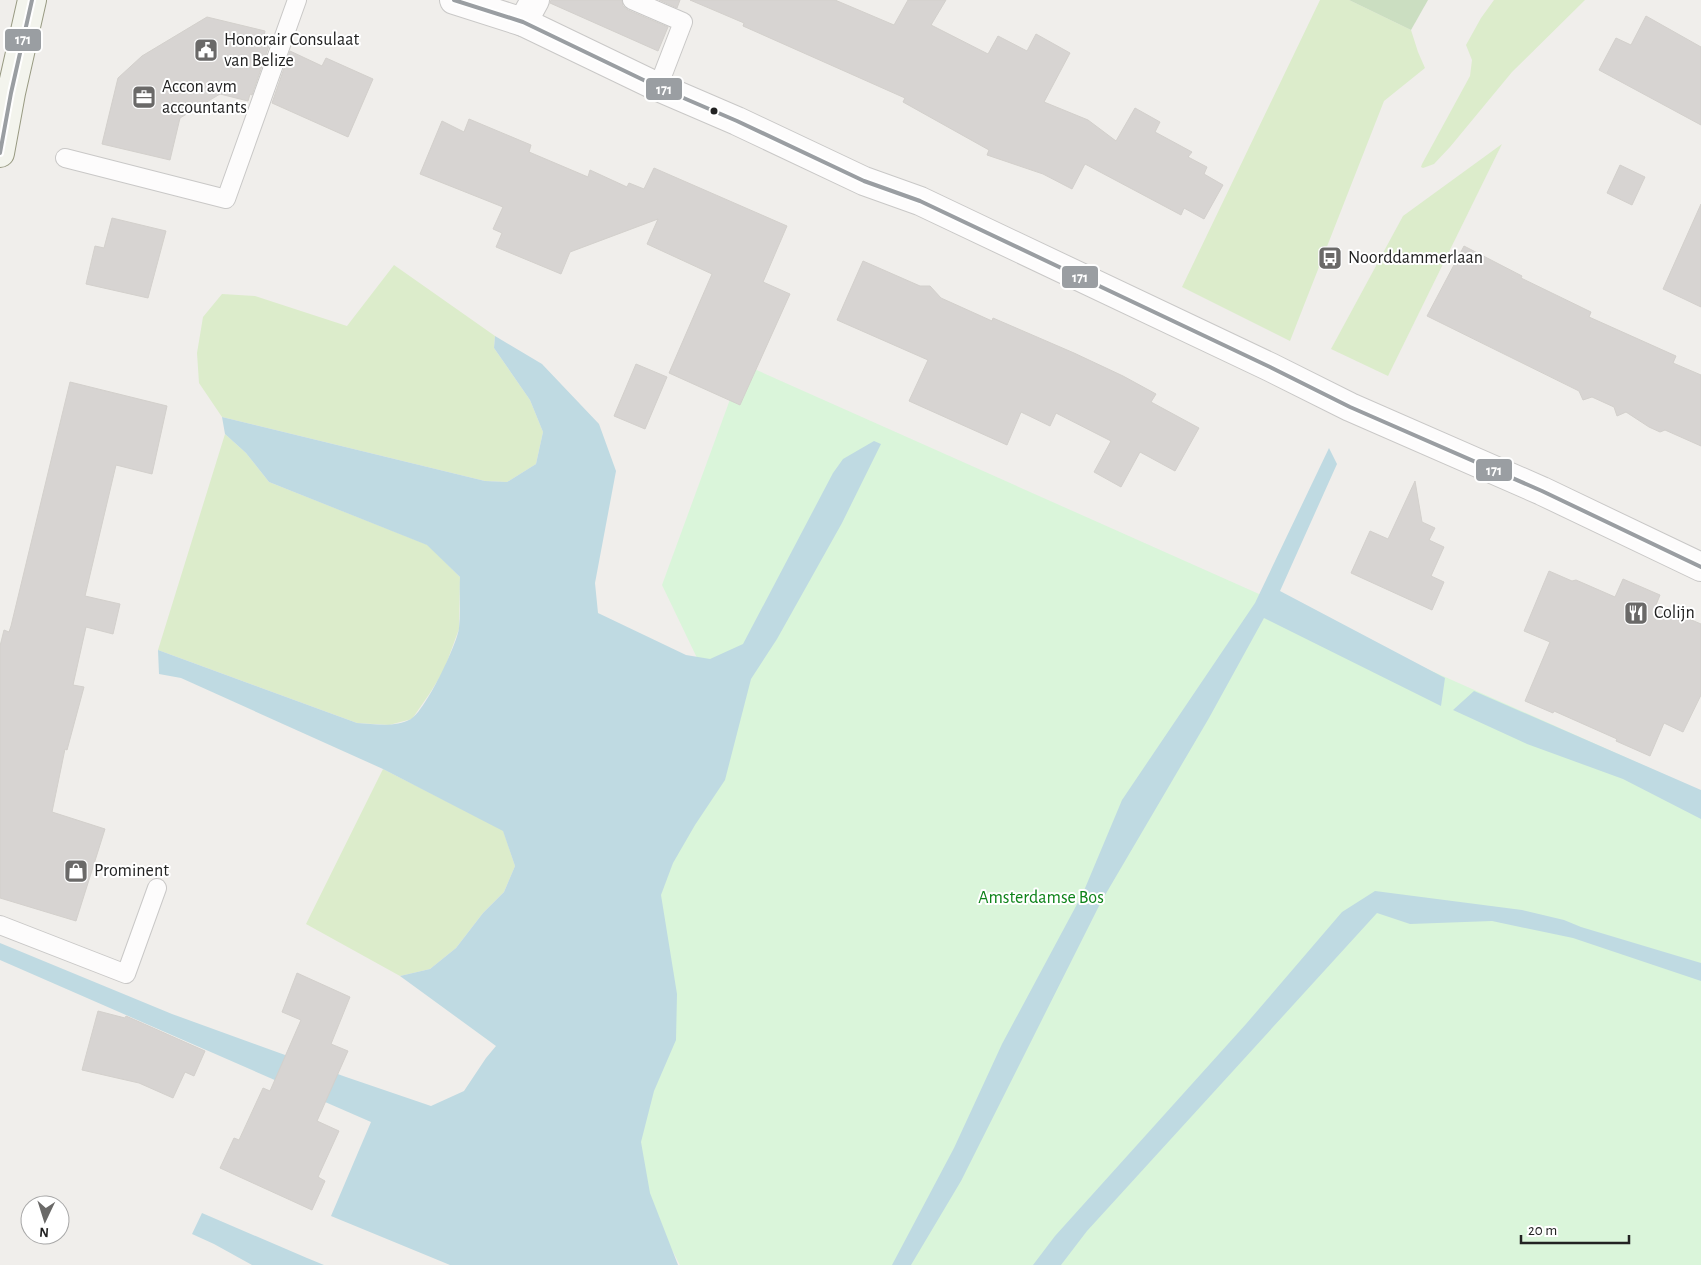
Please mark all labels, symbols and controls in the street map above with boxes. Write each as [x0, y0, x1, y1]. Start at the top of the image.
line badge: 171 [4, 28, 42, 52]
place label: Honorair Consulaat van Belize [224, 31, 360, 70]
text: 171 [15, 33, 31, 47]
public building icon: Honorair Consulaat van Belize [193, 37, 219, 63]
line badge: 171 [645, 77, 683, 101]
place label: Accon avm accountants [162, 78, 247, 117]
text: 171 [656, 83, 672, 97]
office icon: Accon avm accountants [131, 84, 157, 110]
unlabelled marker [709, 106, 719, 116]
bus stop icon: Noorddammerlaan [1317, 245, 1343, 271]
place label: Noorddammerlaan [1348, 249, 1483, 267]
line badge: 171 [1061, 265, 1099, 289]
text: 171 [1072, 271, 1088, 285]
line badge: 171 [1475, 458, 1513, 482]
text: 171 [1486, 464, 1502, 478]
restaurant icon: Colijn [1623, 600, 1649, 626]
place label: Colijn [1654, 604, 1695, 622]
shop icon: Prominent [63, 858, 89, 884]
place label: Prominent [94, 862, 169, 880]
park label: Amsterdamse Bos [978, 889, 1104, 907]
north arrow [20, 1195, 70, 1245]
scale bar [1521, 1212, 1628, 1244]
text: 20 m [1528, 1223, 1557, 1238]
text: N [39, 1225, 50, 1239]

